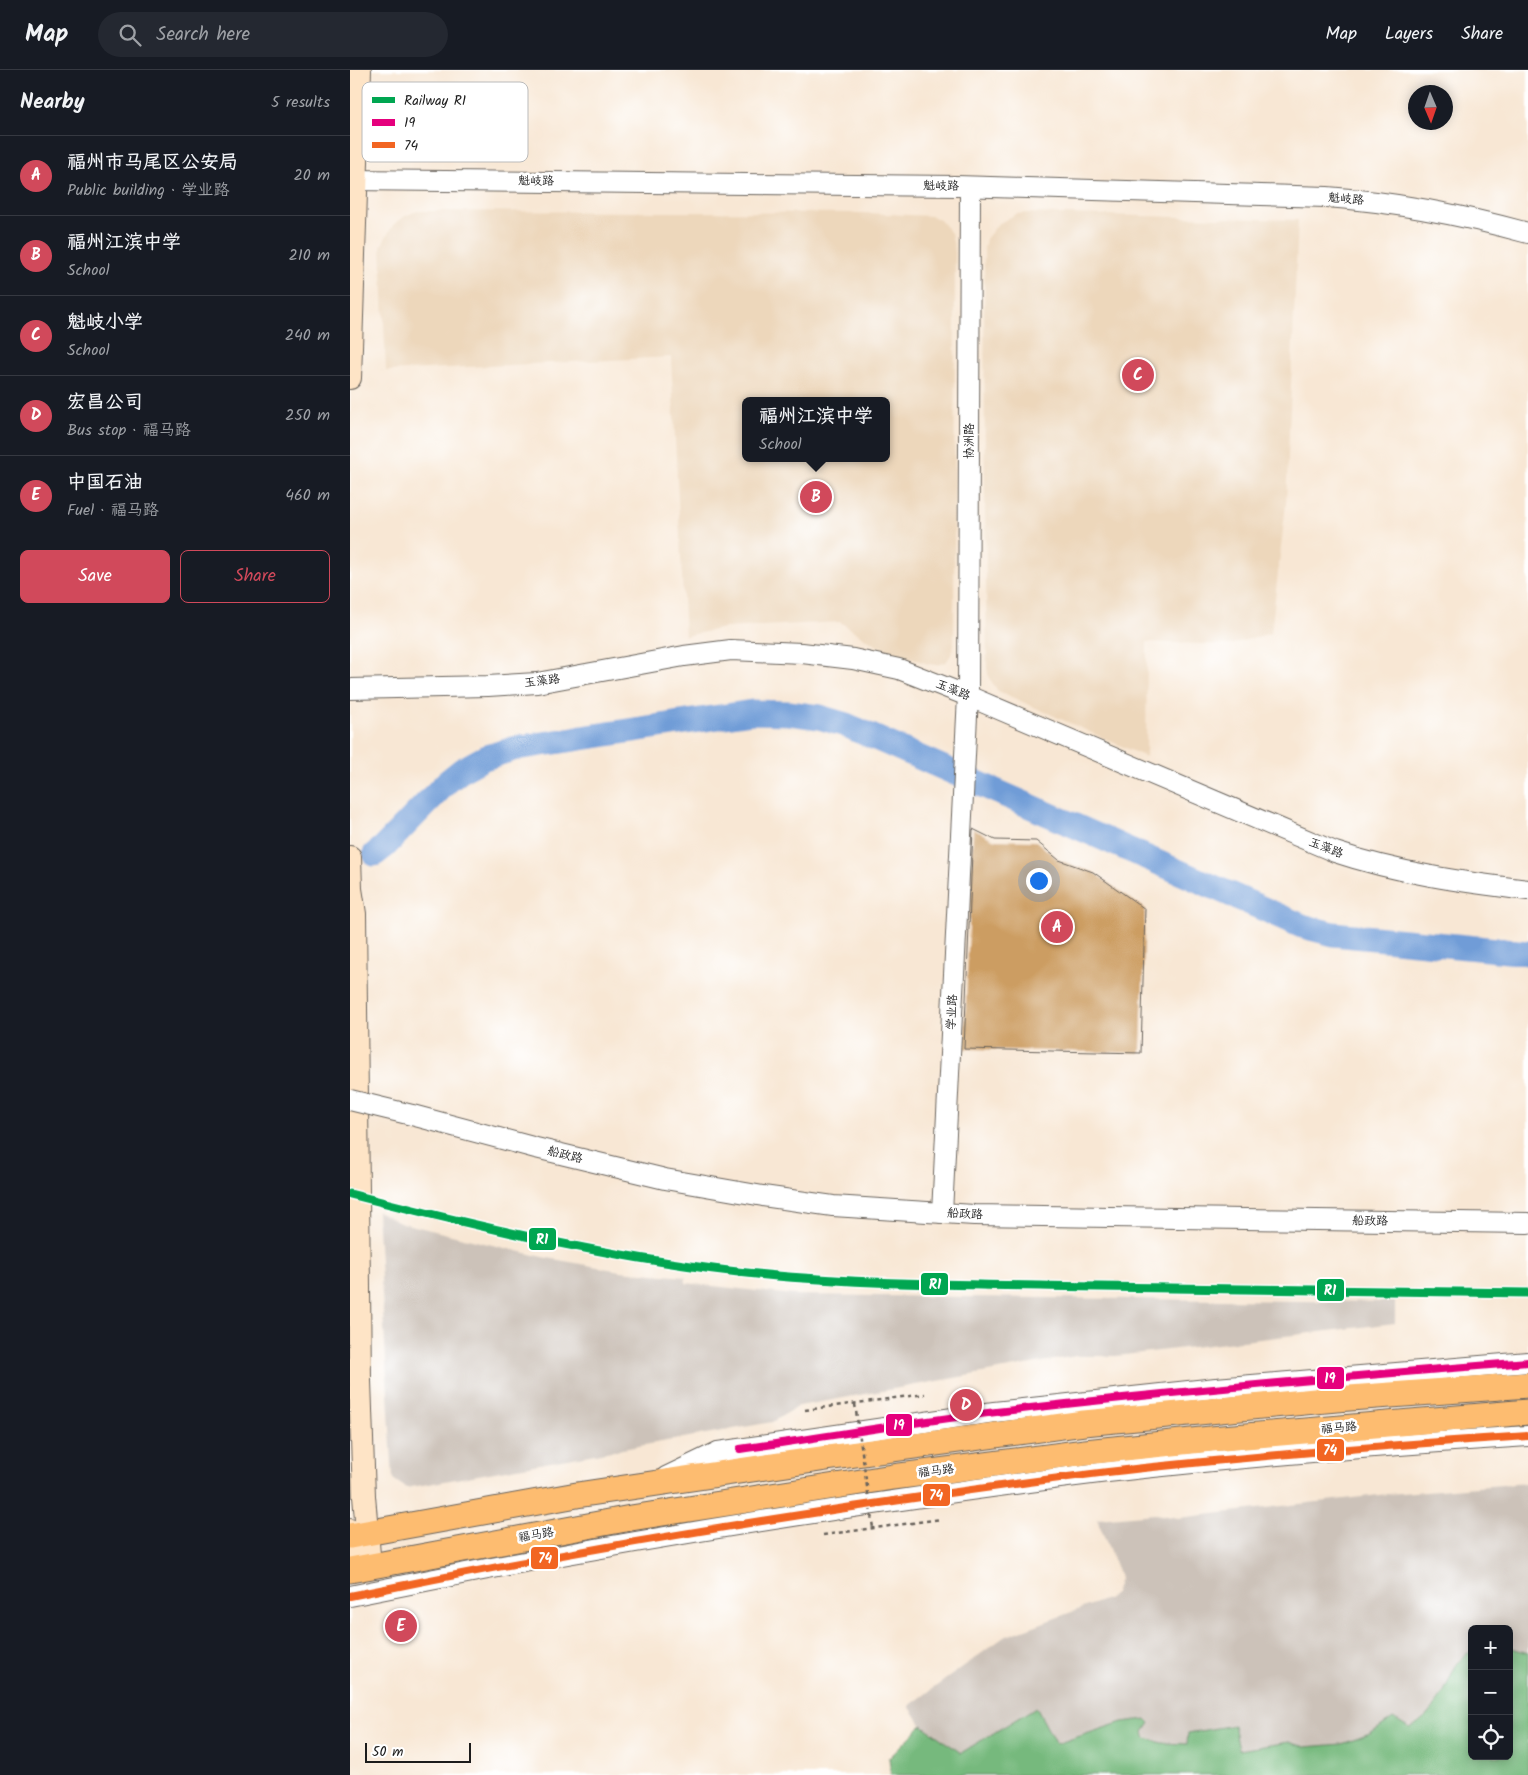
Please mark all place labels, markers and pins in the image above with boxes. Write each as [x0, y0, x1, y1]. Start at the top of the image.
pin: C [1122, 356, 1154, 394]
pin: B [800, 478, 832, 516]
pin: A [1041, 908, 1073, 946]
pin: D [950, 1386, 982, 1424]
pin: E [385, 1607, 417, 1645]

